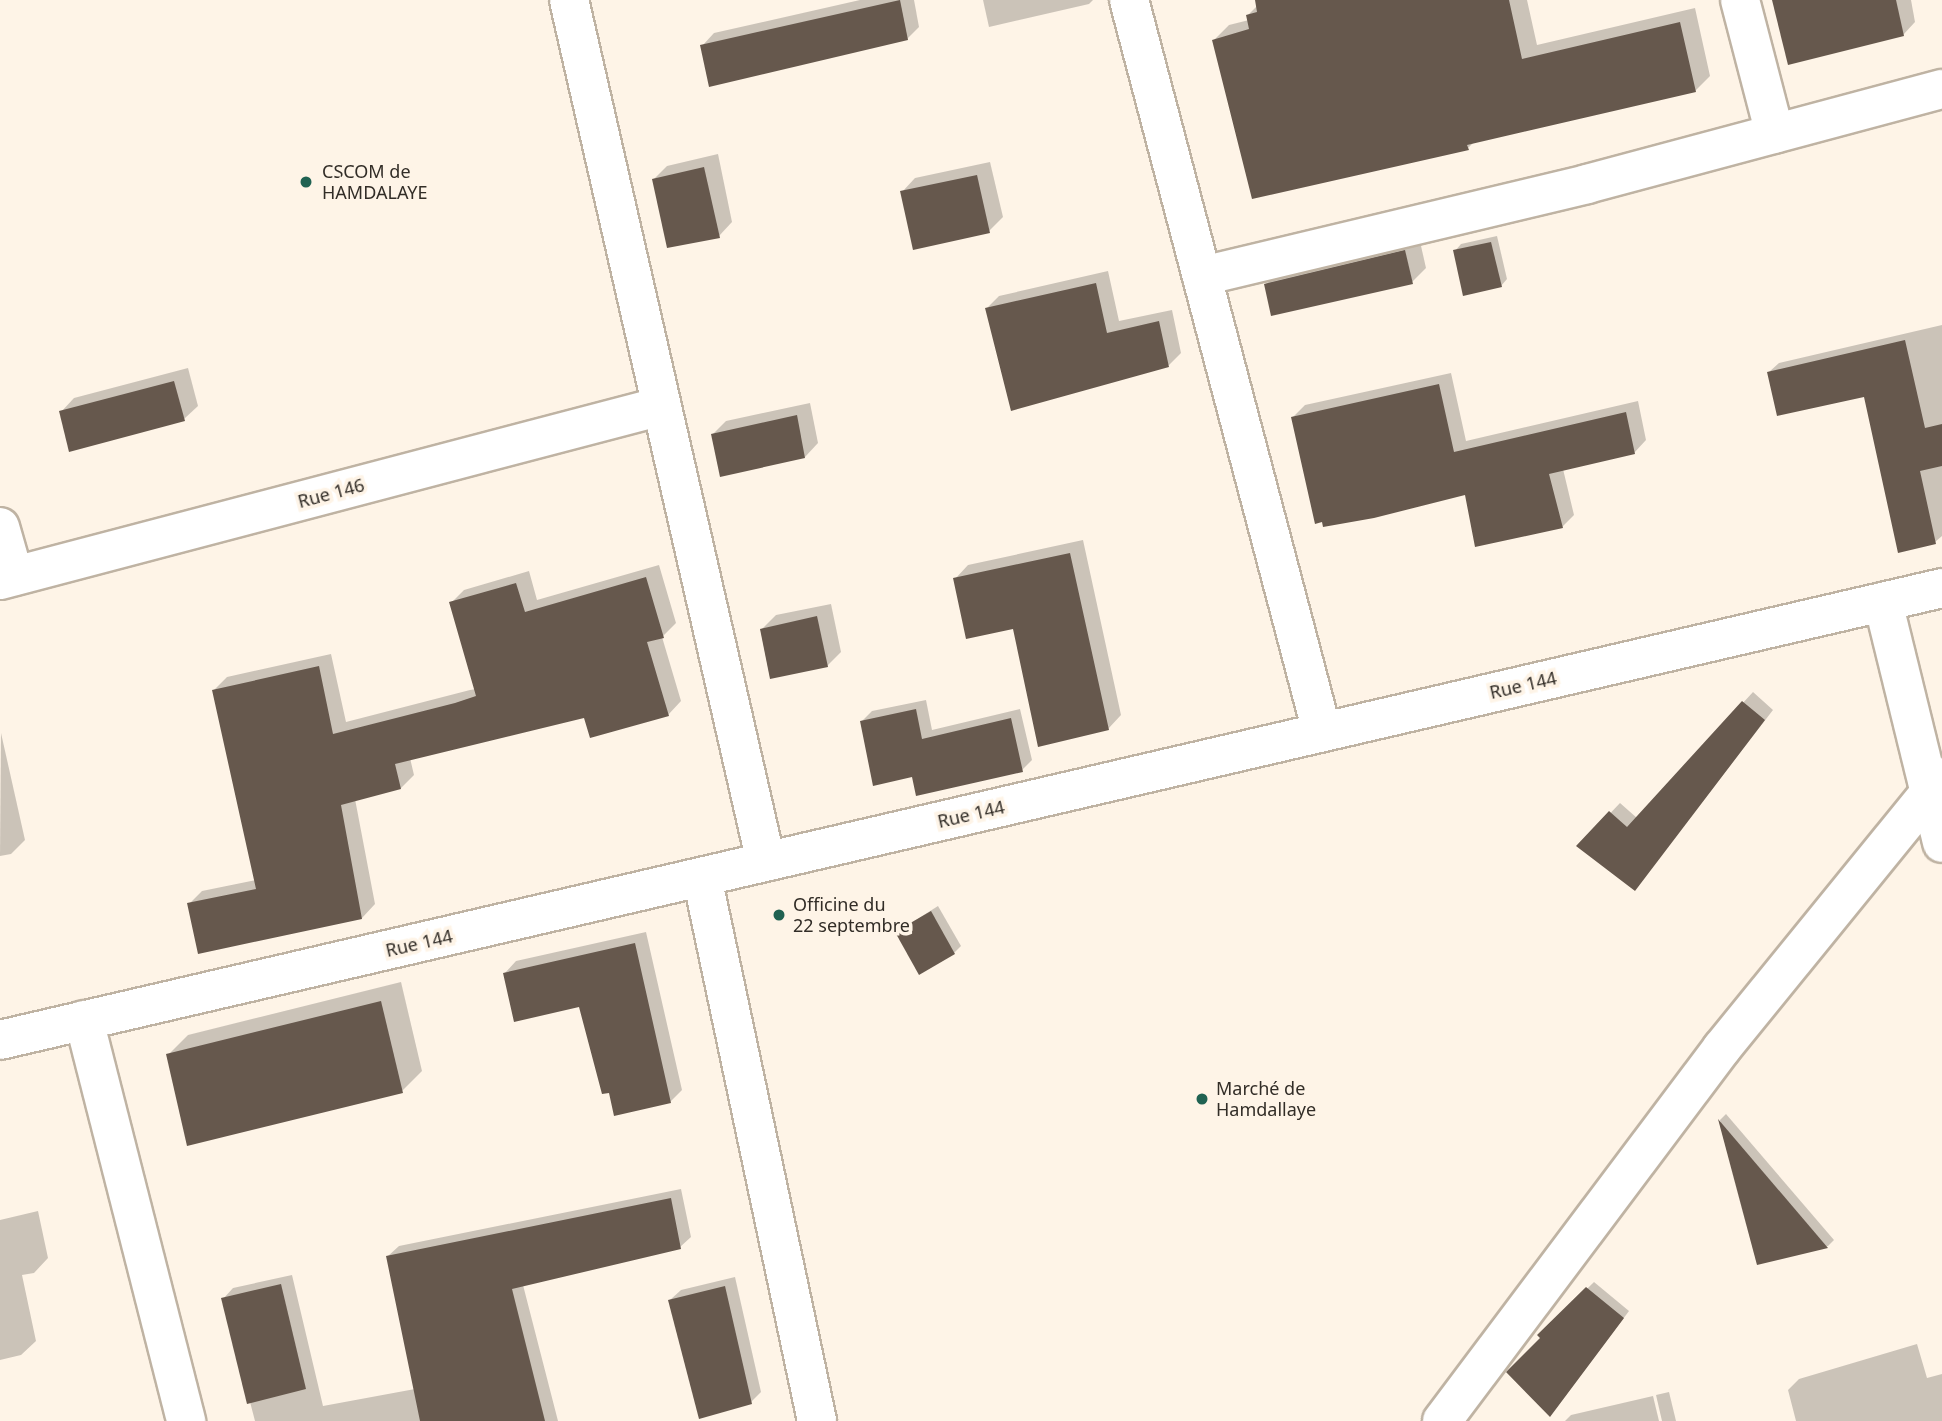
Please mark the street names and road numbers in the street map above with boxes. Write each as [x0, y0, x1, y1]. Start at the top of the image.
street label: Rue 146 [295, 474, 367, 512]
street label: Rue 144 [1487, 667, 1559, 703]
street label: Rue 144 [935, 796, 1007, 832]
street label: Rue 144 [383, 925, 455, 961]

